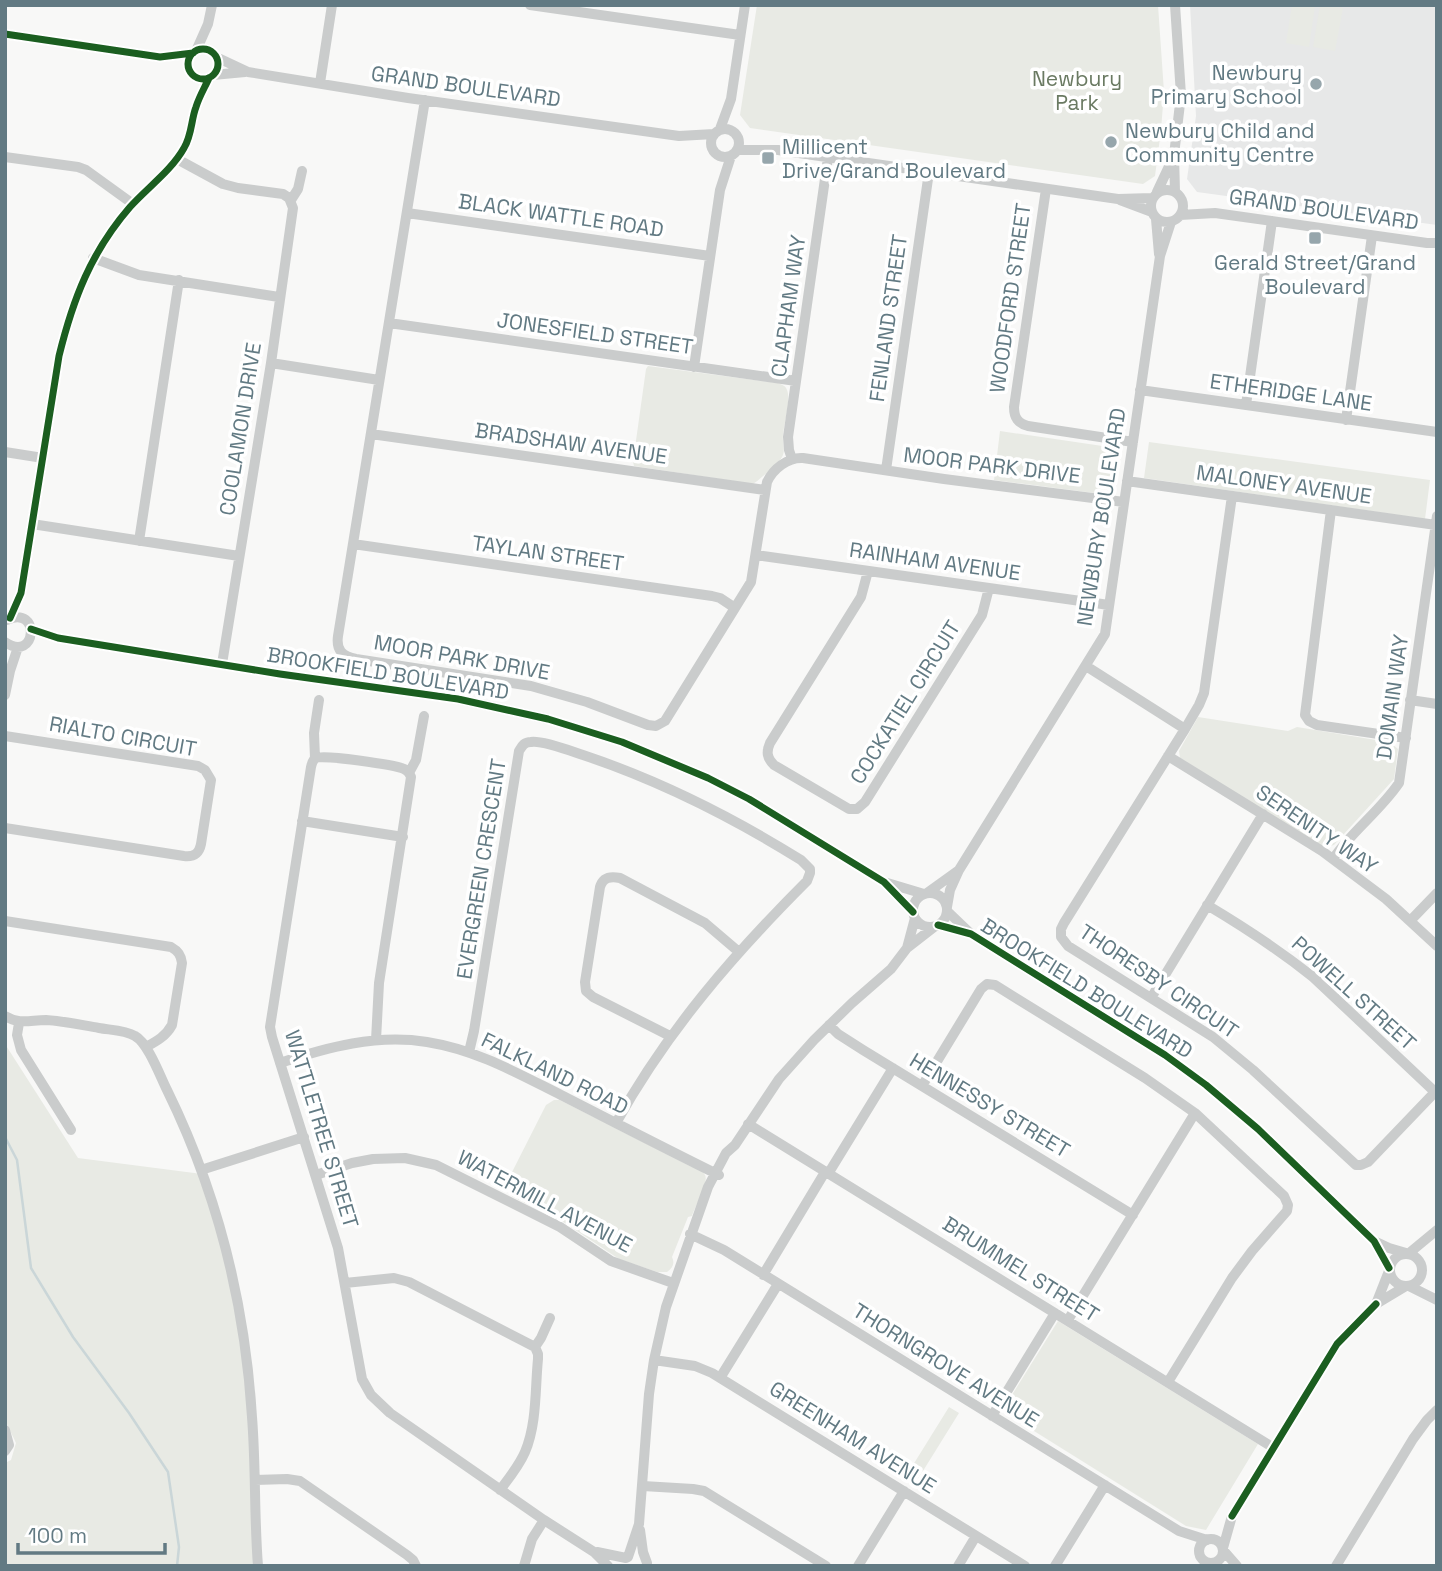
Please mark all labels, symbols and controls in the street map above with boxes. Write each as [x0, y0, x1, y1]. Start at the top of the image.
street label: GRAND BOULEVARD [369, 59, 563, 113]
place label: Newbury Primary School [1151, 59, 1302, 110]
park label: Newbury Park [1032, 65, 1122, 116]
marker: Newbury Primary School [1308, 76, 1324, 92]
place label: Newbury Child and Community Centre [1125, 117, 1315, 168]
place label: Millicent Drive/Grand Boulevard [782, 133, 1006, 184]
marker: Newbury Child and Community Centre [1103, 134, 1119, 150]
marker: Millicent Drive/Grand Boulevard [760, 150, 776, 166]
street label: GRAND BOULEVARD [1227, 182, 1421, 236]
street label: BLACK WATTLE ROAD [457, 187, 665, 243]
street label: WOODFORD STREET [983, 201, 1037, 395]
marker: Gerald Street/Grand Boulevard [1307, 230, 1323, 246]
street label: FENLAND STREET [863, 232, 913, 404]
street label: CLAPHAM WAY [765, 233, 811, 379]
place label: Gerald Street/Grand Boulevard [1214, 249, 1416, 300]
street label: JONESFIELD STREET [495, 306, 695, 360]
street label: COOLAMON DRIVE [213, 340, 267, 518]
street label: ETHERIDGE LANE [1208, 367, 1374, 417]
street label: NEWBURY BOULEVARD [1070, 406, 1132, 628]
street label: BRADSHAW AVENUE [473, 416, 669, 470]
street label: MOOR PARK DRIVE [902, 441, 1082, 489]
street label: MALONEY AVENUE [1195, 458, 1373, 510]
street label: TAYLAN STREET [470, 529, 626, 577]
street label: RAINHAM AVENUE [848, 536, 1022, 586]
street label: COCKATIEL CIRCUIT [844, 615, 966, 789]
street label: MOOR PARK DRIVE [372, 628, 552, 686]
street label: DOMAIN WAY [1370, 633, 1414, 761]
street label: BROOKFIELD BOULEVARD [265, 641, 511, 705]
street label: RIALTO CIRCUIT [47, 710, 199, 762]
street label: EVERGREEN CRESCENT [450, 757, 512, 981]
street label: SERENITY WAY [1251, 778, 1383, 880]
street label: BROOKFIELD BOULEVARD [976, 912, 1198, 1064]
street label: THORESBY CIRCUIT [1074, 918, 1244, 1044]
street label: POWELL STREET [1286, 930, 1422, 1056]
street label: FALKLAND ROAD [477, 1026, 633, 1120]
street label: WATTLETREE STREET [279, 1027, 365, 1231]
street label: HENNESSY STREET [905, 1046, 1075, 1164]
street label: WATERMILL AVENUE [453, 1143, 637, 1259]
street label: BRUMMEL STREET [938, 1210, 1104, 1328]
street label: THORNGROVE AVENUE [848, 1297, 1044, 1433]
street label: GREENHAM AVENUE [765, 1375, 941, 1499]
scale bar [18, 1512, 164, 1556]
text: 100 m [28, 1522, 87, 1549]

